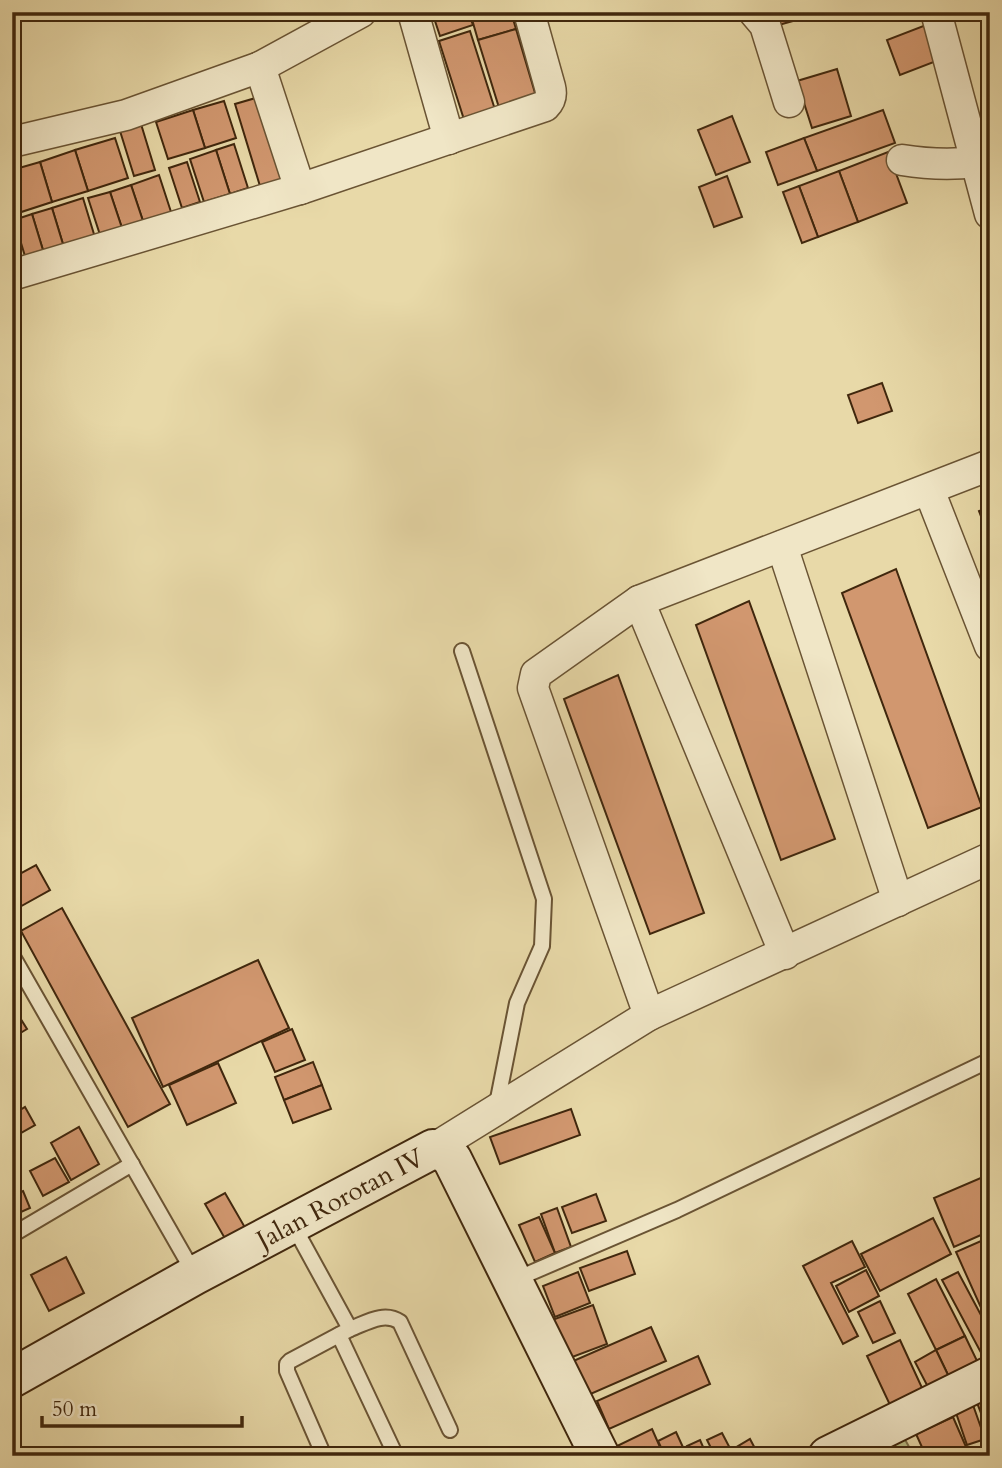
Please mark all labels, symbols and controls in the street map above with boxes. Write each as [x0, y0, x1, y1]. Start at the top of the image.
street label: Jalan Rorotan IV [247, 1140, 431, 1259]
scale bar [42, 1384, 242, 1428]
text: 50 m [52, 1395, 97, 1424]

